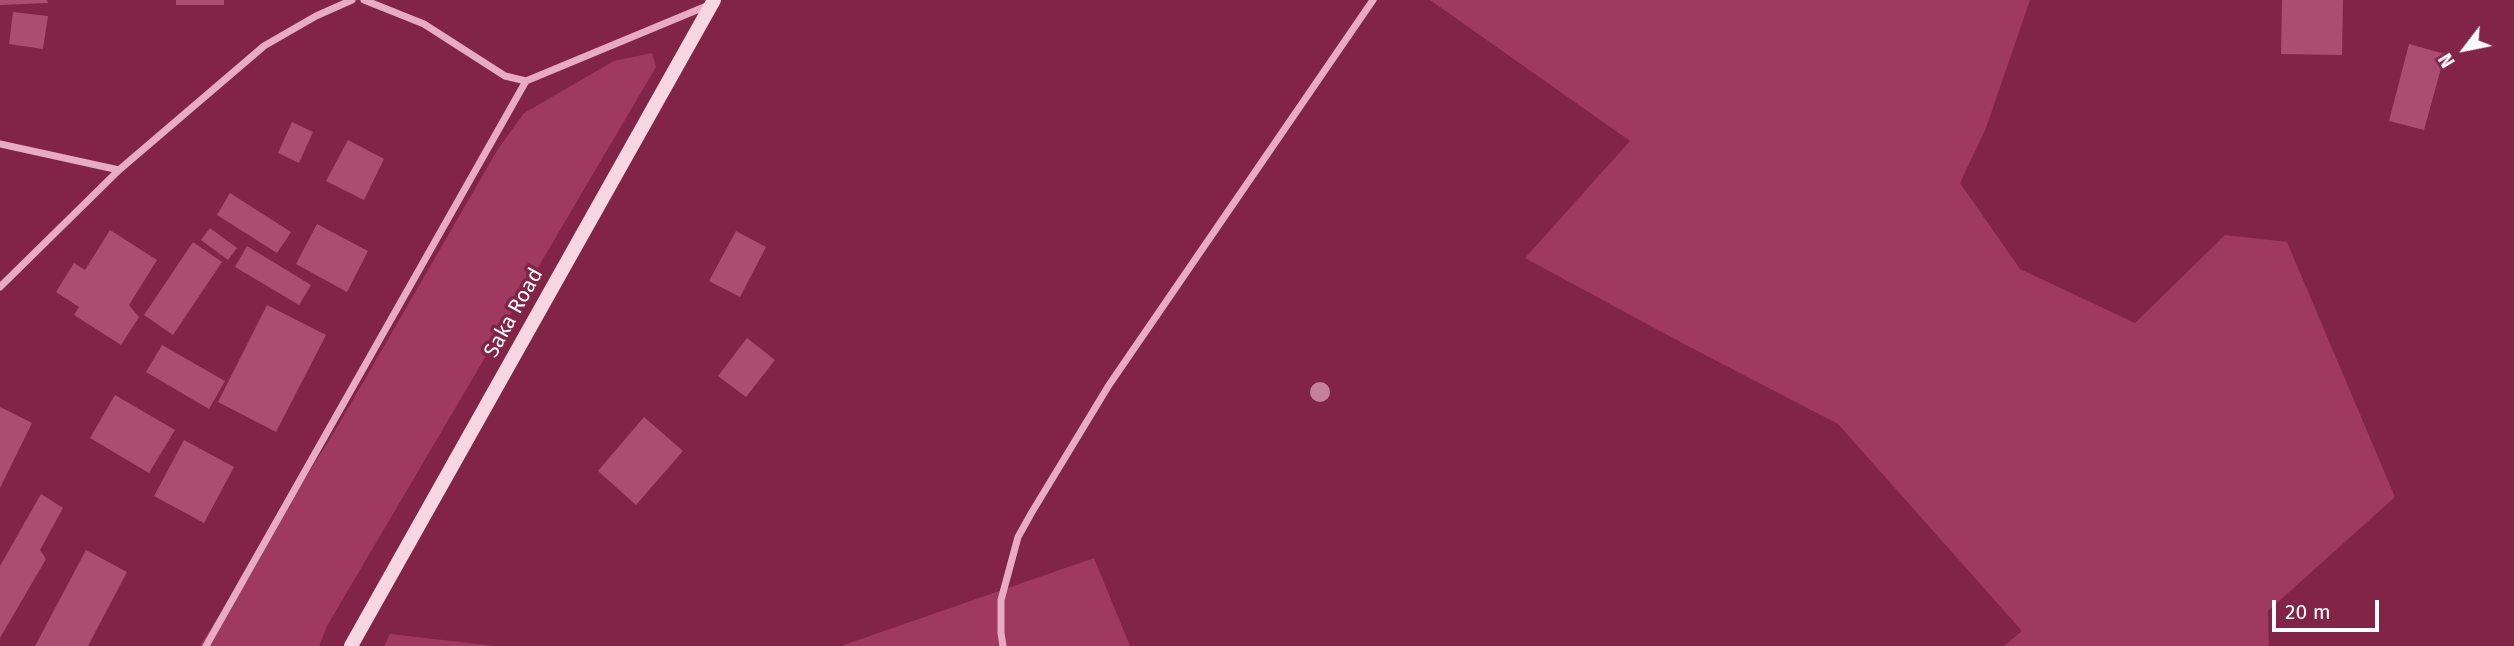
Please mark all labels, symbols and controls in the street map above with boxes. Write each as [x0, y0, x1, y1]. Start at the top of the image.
north arrow [2430, 14, 2500, 84]
text: N [2434, 49, 2460, 72]
street label: Saka Road [479, 264, 549, 362]
scale bar [2276, 586, 2383, 630]
text: 20 m [2285, 599, 2331, 625]

